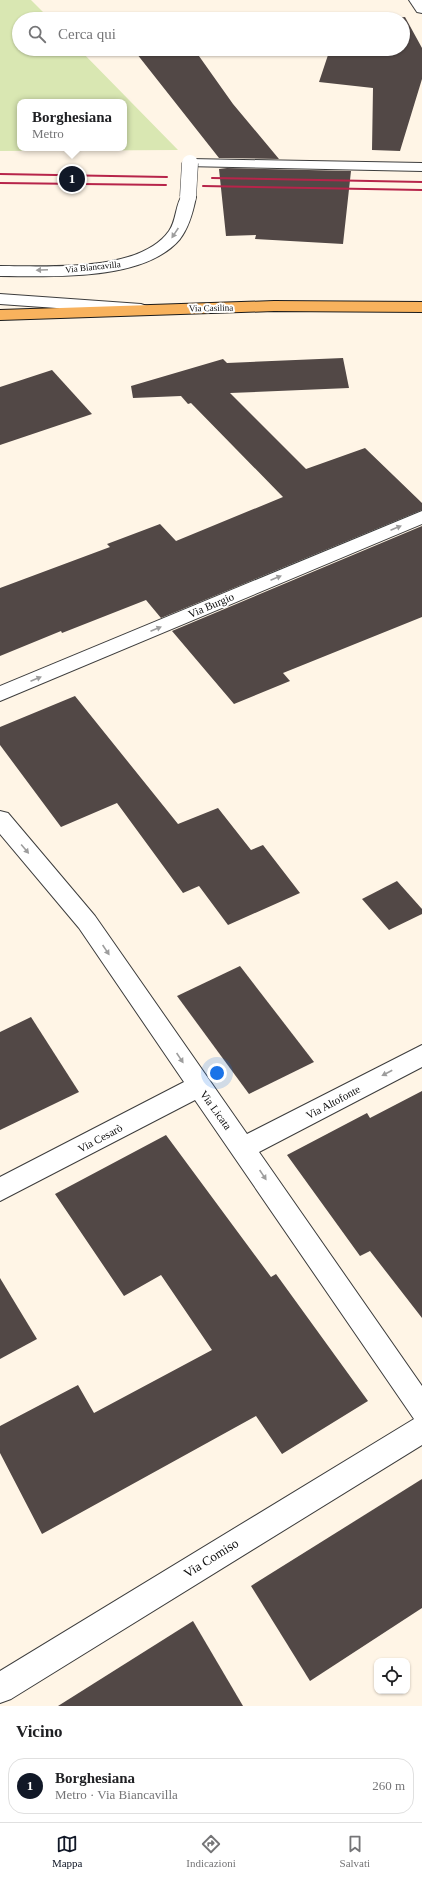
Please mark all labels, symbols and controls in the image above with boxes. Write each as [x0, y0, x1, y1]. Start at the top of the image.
search box [12, 12, 410, 56]
icon: search [26, 23, 48, 45]
text: Cerca qui [58, 26, 116, 42]
popup [17, 99, 127, 151]
text: Borghesiana [32, 109, 112, 125]
text: Metro [32, 126, 64, 141]
pin: 1 [59, 164, 85, 194]
one-way arrow [171, 228, 179, 238]
street label: Via Biancavilla [65, 259, 121, 275]
one-way arrow [36, 267, 48, 274]
street label: Via Casilina [189, 303, 233, 313]
one-way arrow [390, 525, 401, 531]
one-way arrow [270, 575, 282, 581]
street label: Via Burgio [186, 590, 236, 620]
one-way arrow [150, 625, 162, 631]
one-way arrow [30, 675, 42, 682]
one-way arrow [21, 844, 30, 854]
one-way arrow [102, 945, 110, 956]
one-way arrow [176, 1052, 184, 1063]
your location [207, 1063, 227, 1083]
one-way arrow [382, 1070, 393, 1077]
street label: Via Altofonte [304, 1083, 362, 1121]
street label: Via Licata [198, 1088, 234, 1132]
street label: Via Cesarò [76, 1121, 125, 1155]
one-way arrow [259, 1170, 267, 1181]
street label: Via Comiso [181, 1535, 241, 1581]
map controls [374, 1658, 410, 1694]
button: locate [374, 1658, 410, 1694]
text: Vicino [16, 1722, 63, 1741]
text: Borghesiana [55, 1770, 135, 1786]
text: 1 [27, 1778, 33, 1793]
text: 260 m [372, 1778, 405, 1793]
text: Metro · Via Biancavilla [55, 1787, 178, 1802]
tab: Mappa [52, 1833, 82, 1869]
tab: Indicazioni [186, 1833, 236, 1869]
tab: Salvati [340, 1833, 370, 1869]

